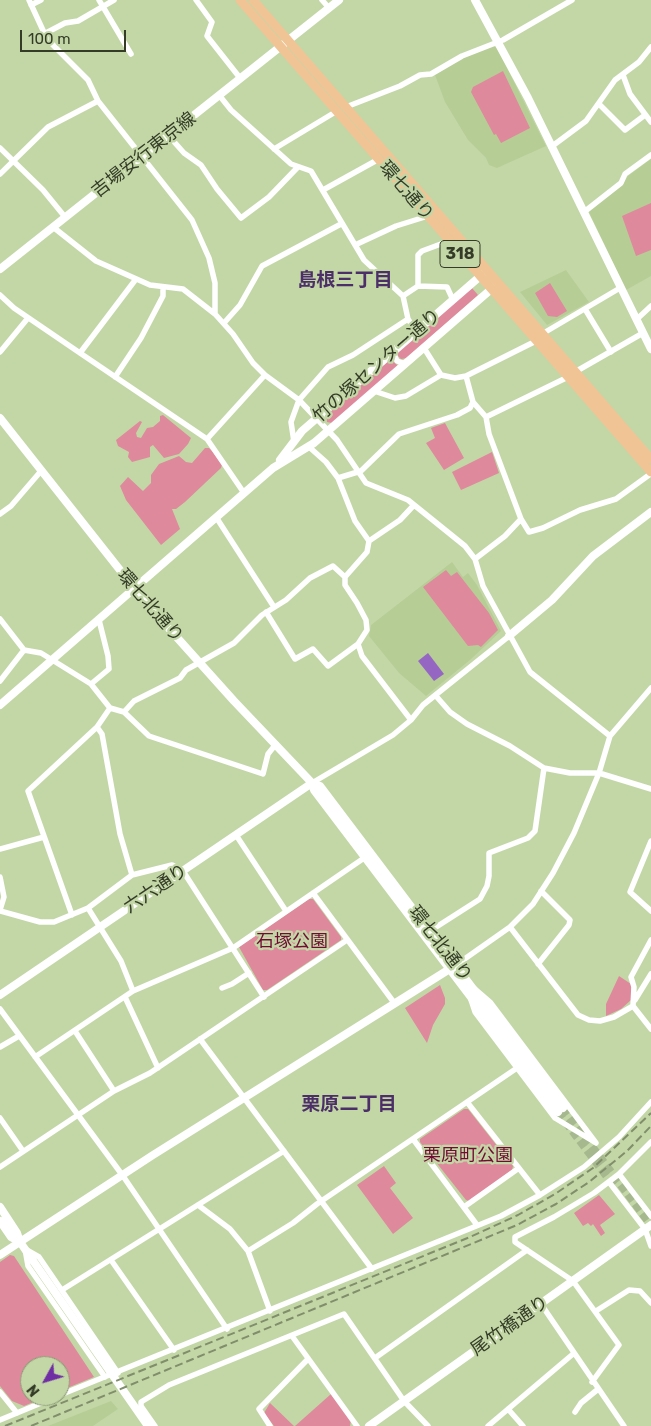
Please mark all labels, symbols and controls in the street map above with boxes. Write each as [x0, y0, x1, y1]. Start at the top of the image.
scale bar [22, 20, 129, 52]
text: 100 m [28, 30, 70, 48]
street label: 吉場安行東京線 [88, 108, 200, 202]
street label: 環七通り [374, 157, 438, 225]
road number: 318 [440, 240, 480, 268]
district label: 島根三丁目 [298, 270, 392, 292]
street label: 竹の塚センター通り [309, 305, 445, 427]
street label: 環七北通り [112, 565, 188, 647]
street label: 六六通り [120, 860, 192, 918]
street label: 環七北通り [404, 902, 476, 986]
park label: 石塚公園 [256, 931, 328, 953]
district label: 栗原二丁目 [302, 1094, 396, 1116]
park label: 栗原町公園 [423, 1145, 513, 1167]
street label: 尾竹橋通り [467, 1291, 553, 1361]
north arrow [20, 1356, 70, 1406]
text: N [24, 1381, 44, 1399]

